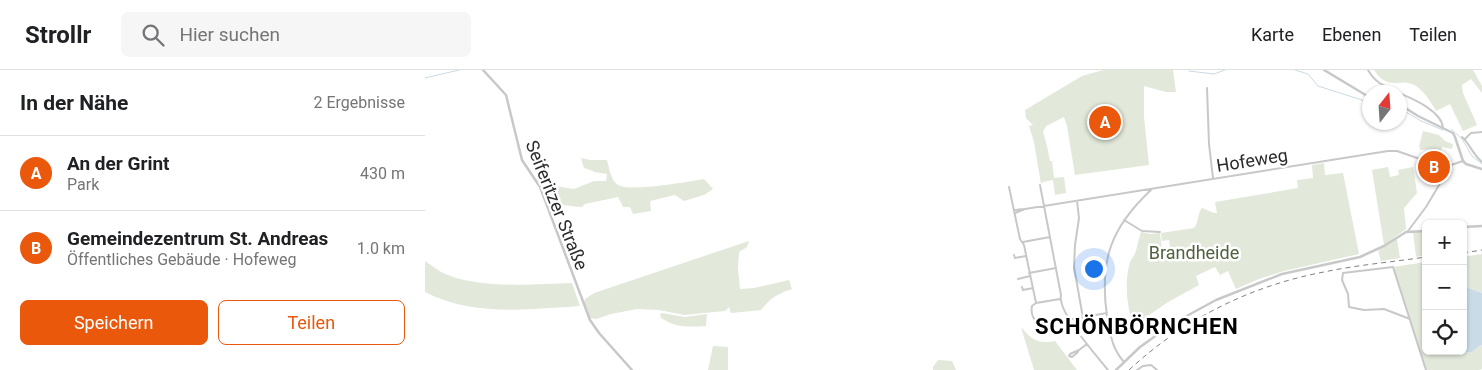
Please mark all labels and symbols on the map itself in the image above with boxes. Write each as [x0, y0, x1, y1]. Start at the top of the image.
north arrow [1362, 85, 1407, 130]
pin: A [1089, 103, 1121, 141]
street label: Seiferitzer Straße [521, 137, 593, 273]
street label: Hofeweg [1215, 144, 1289, 176]
pin: B [1418, 148, 1450, 186]
park label: Brandheide [1149, 242, 1239, 263]
your location [1081, 256, 1107, 282]
district label: SCHÖNBÖRNCHEN [1035, 314, 1239, 339]

